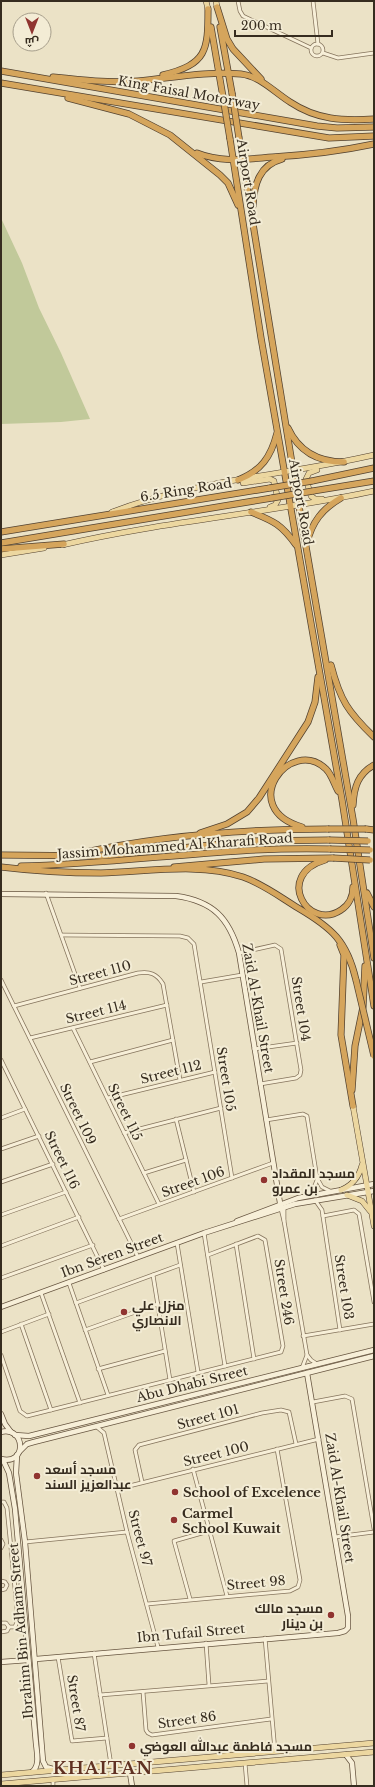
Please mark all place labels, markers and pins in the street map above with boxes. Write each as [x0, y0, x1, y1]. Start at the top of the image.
place label: مسجد المقداد بن عمرو [272, 1165, 355, 1197]
marker: مسجد المقداد بن عمرو [259, 1175, 269, 1185]
place label: منزل علي الانصاري [132, 1297, 185, 1332]
marker: منزل علي الانصاري [119, 1307, 129, 1317]
place label: مسجد أسعد عبدالعزيز السند [45, 1461, 132, 1493]
marker: مسجد أسعد عبدالعزيز السند [32, 1471, 42, 1481]
place label: School of Excelence [183, 1484, 321, 1501]
marker: School of Excelence [170, 1487, 180, 1497]
place label: Carmel School Kuwait [182, 1505, 281, 1537]
marker: Carmel School Kuwait [169, 1515, 179, 1525]
place label: مسجد مالك بن دينار [255, 1600, 323, 1632]
marker: مسجد مالك بن دينار [326, 1610, 336, 1620]
place label: مسجد فاطمة عبدالله العوضي [140, 1737, 312, 1757]
marker: مسجد فاطمة عبدالله العوضي [127, 1741, 137, 1751]

